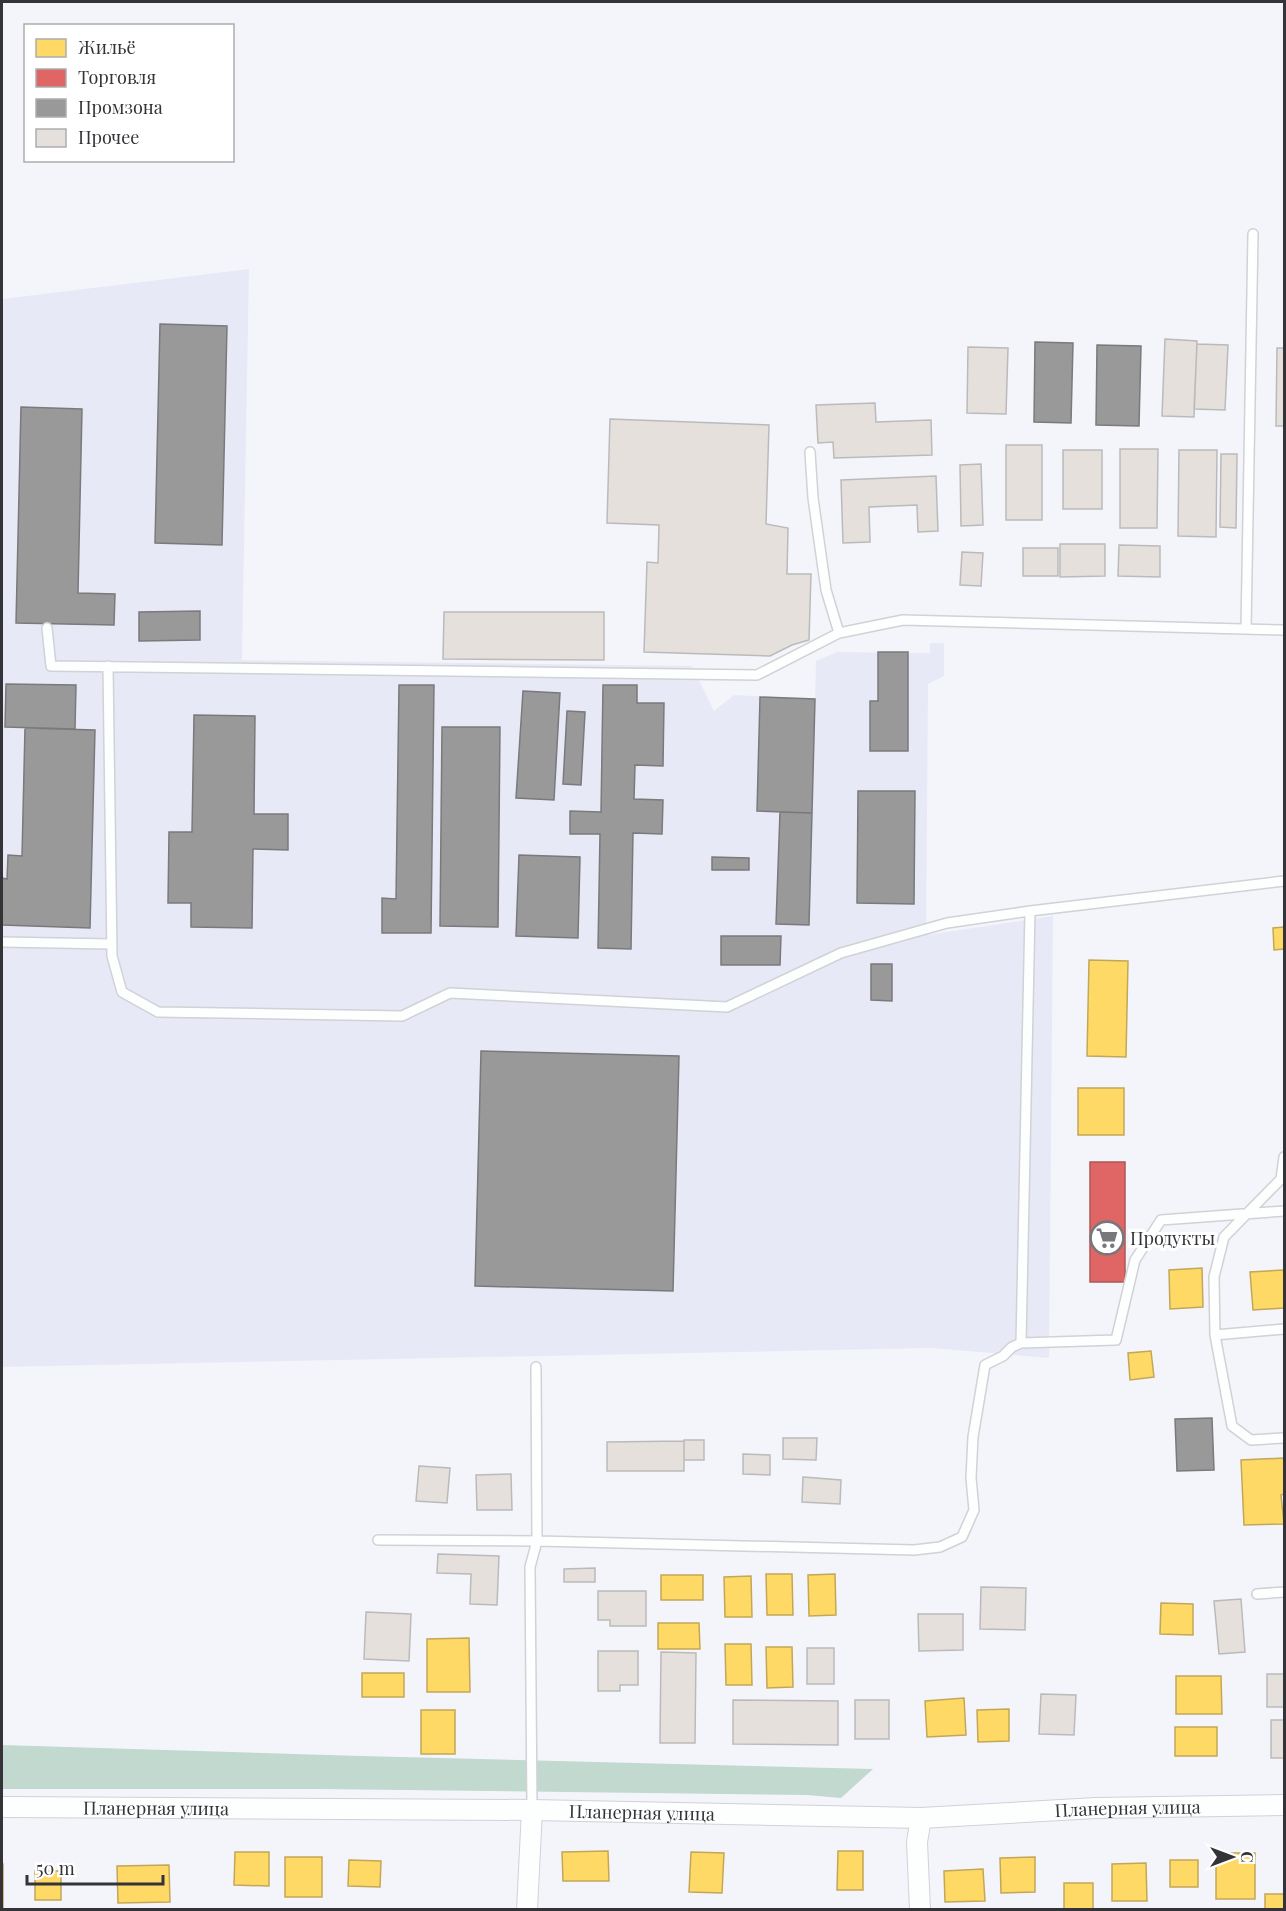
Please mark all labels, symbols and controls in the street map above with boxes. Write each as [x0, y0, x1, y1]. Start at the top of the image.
legend [24, 24, 234, 162]
text: Жильё [78, 35, 136, 59]
text: Торговля [78, 65, 156, 89]
text: Промзона [78, 95, 163, 119]
text: Прочее [78, 125, 139, 149]
supermarket icon: Продукты [1089, 1220, 1125, 1256]
place label: Продукты [1130, 1226, 1215, 1250]
street label: Планерная улица [1054, 1794, 1201, 1822]
street label: Планерная улица [83, 1795, 229, 1820]
street label: Планерная улица [569, 1799, 715, 1826]
north arrow [1202, 1827, 1262, 1887]
scale bar [27, 1848, 164, 1886]
text: С [1237, 1851, 1258, 1863]
text: 50 m [36, 1856, 75, 1880]

